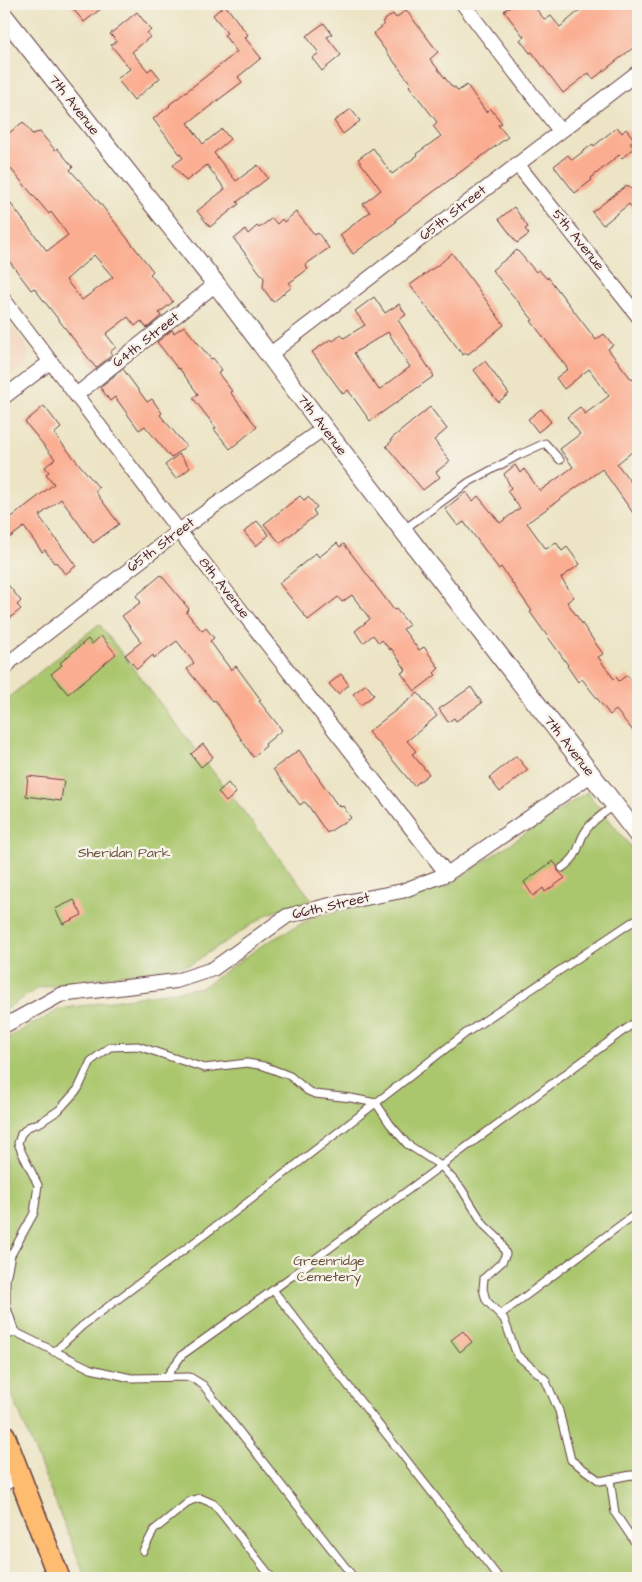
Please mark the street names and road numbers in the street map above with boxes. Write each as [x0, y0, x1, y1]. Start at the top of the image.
street label: 7th Avenue [44, 70, 104, 140]
street label: 65th Street [415, 180, 491, 246]
street label: 5th Avenue [547, 205, 609, 275]
street label: 64th Street [108, 307, 184, 372]
street label: 7th Avenue [292, 390, 352, 460]
street label: 65th Street [123, 513, 199, 577]
street label: 8th Avenue [194, 553, 255, 623]
street label: 7th Avenue [539, 711, 599, 781]
street label: 66th Street [290, 887, 372, 925]

